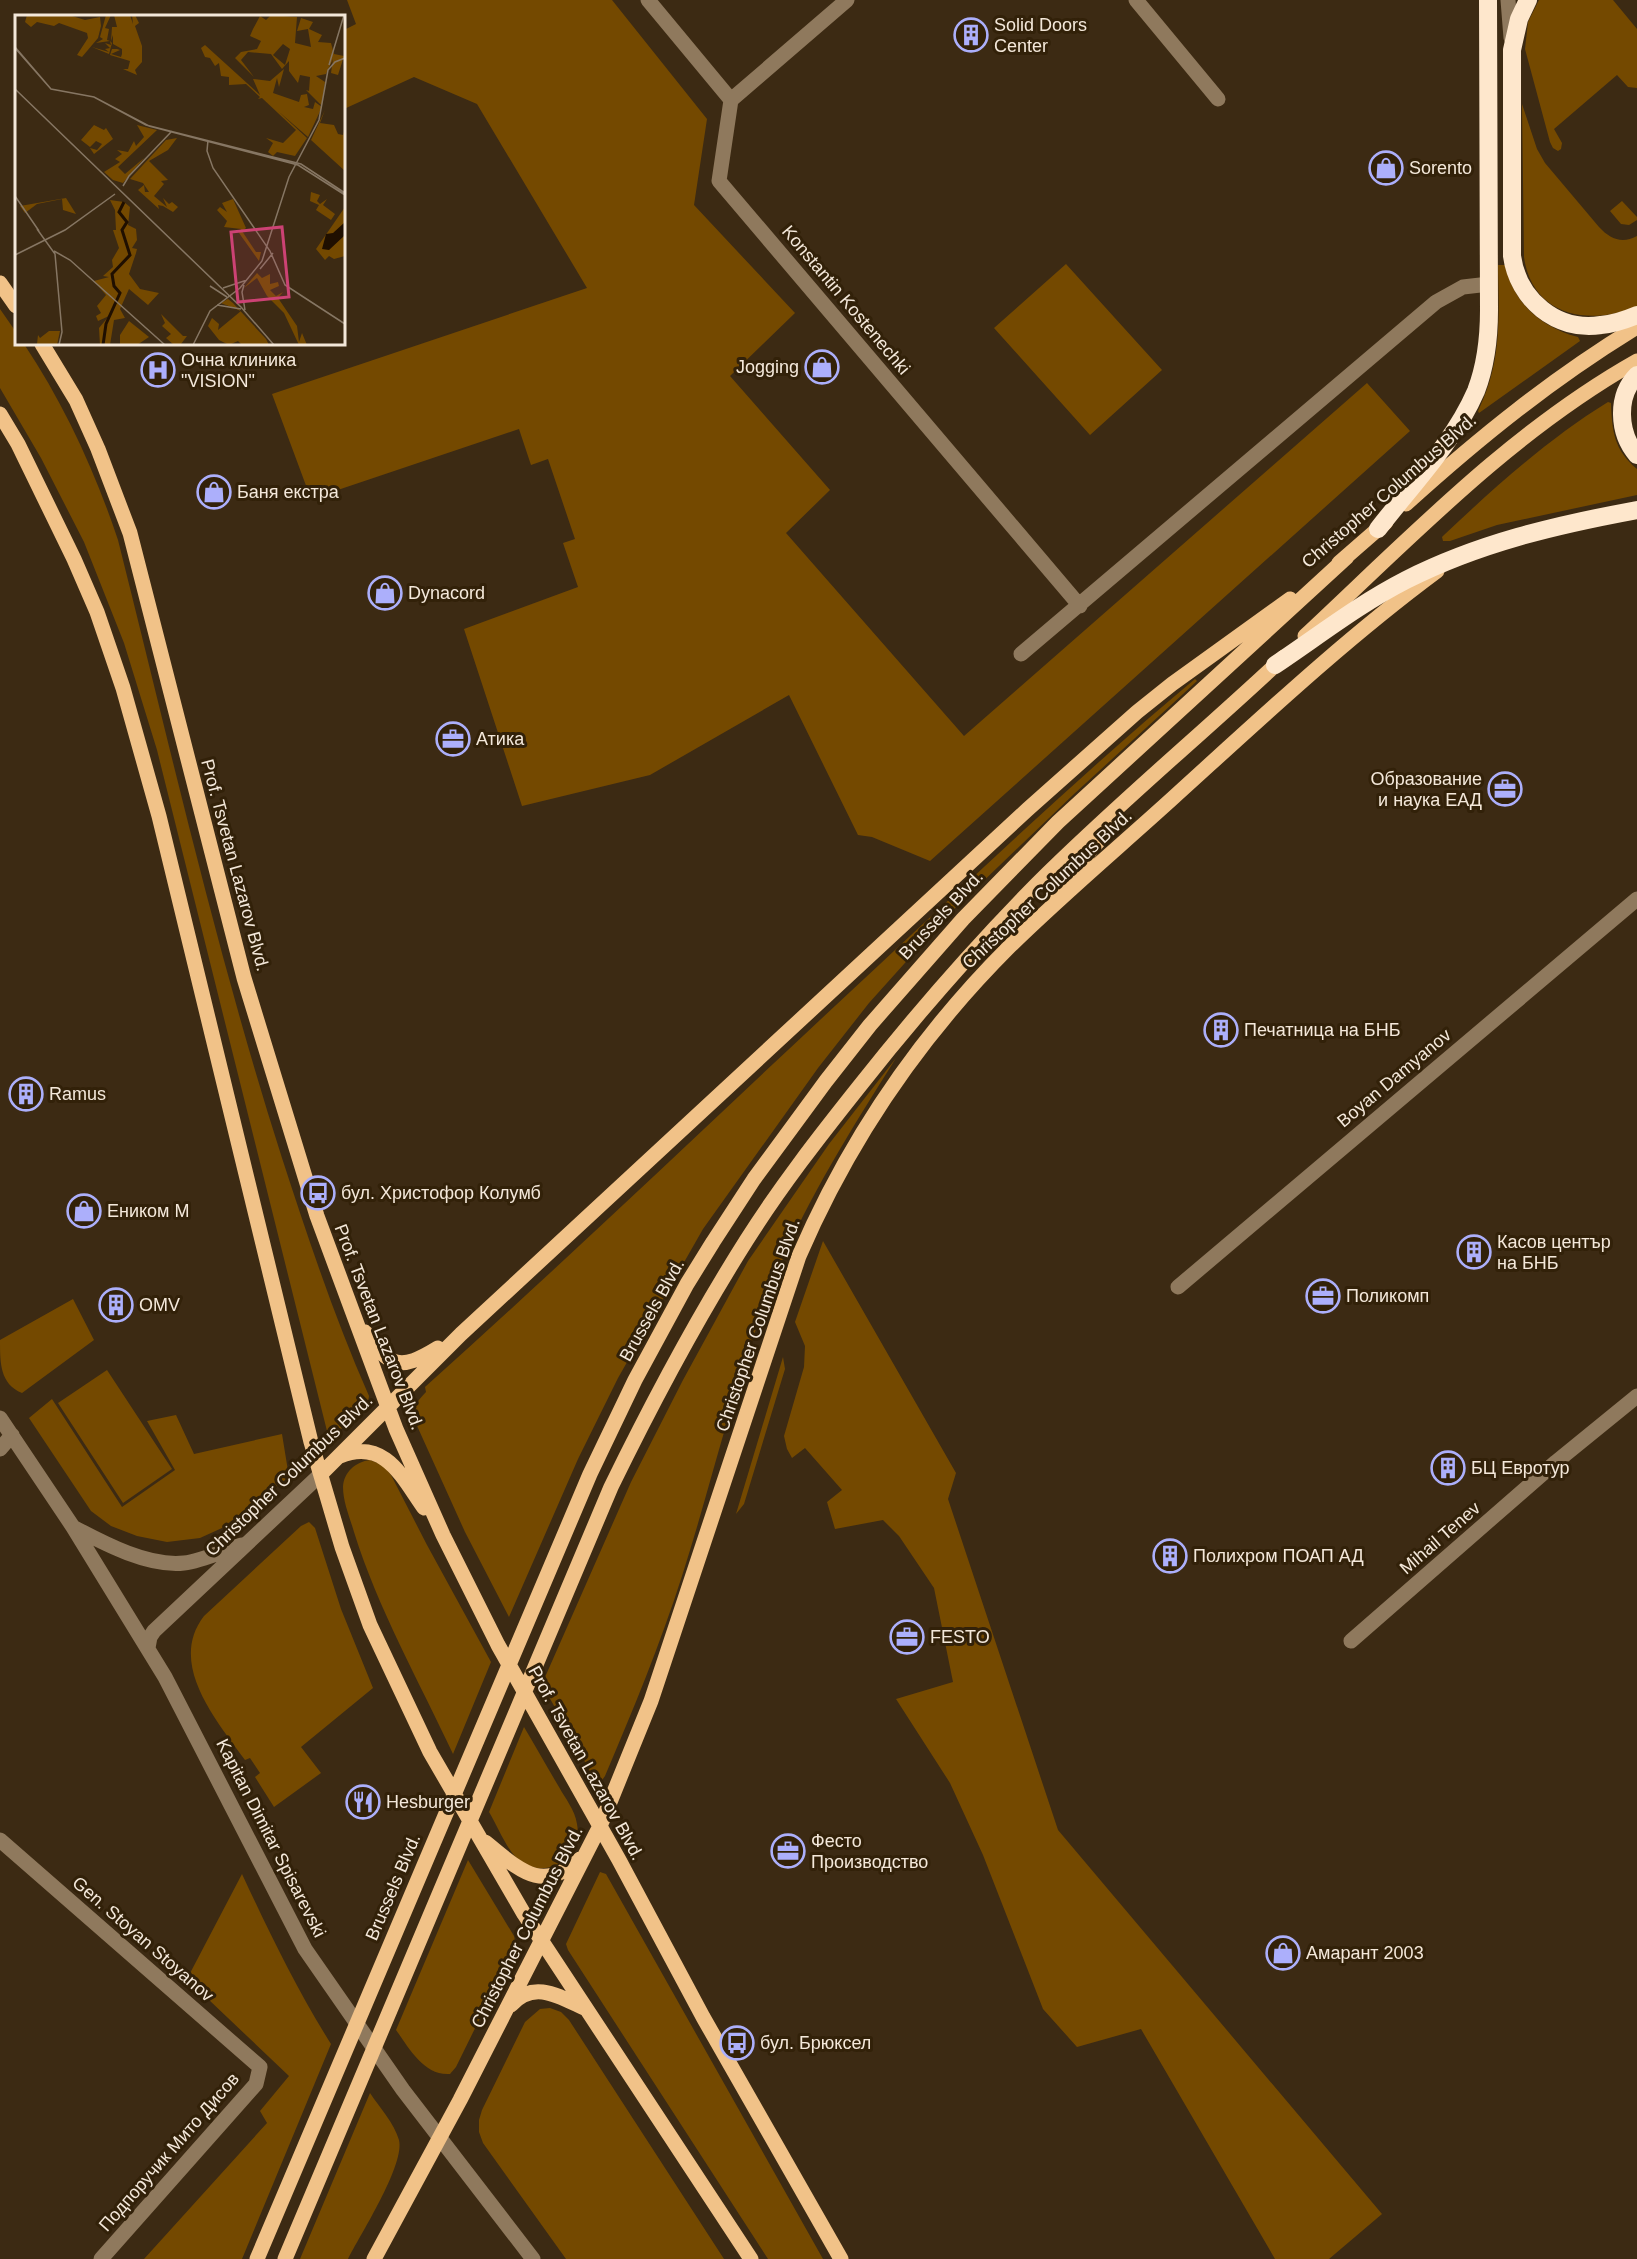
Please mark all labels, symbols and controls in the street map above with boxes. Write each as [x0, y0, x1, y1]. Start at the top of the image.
inset map [15, 15, 345, 345]
place label: Solid Doors Center [994, 15, 1087, 56]
building icon: Solid Doors Center [953, 17, 989, 53]
shop icon: Sorento [1368, 150, 1404, 186]
place label: Sorento [1409, 158, 1472, 178]
street label: Konstantin Kostenechki [778, 222, 914, 378]
shop icon: Jogging [804, 349, 840, 385]
place label: Очна клиника "VISION" [181, 350, 297, 391]
hospital icon: Очна клиника "VISION" [140, 352, 176, 388]
place label: Jogging [736, 357, 799, 377]
street label: Christopher Columbus Blvd. [1298, 410, 1480, 572]
shop icon: Баня екстра [196, 474, 232, 510]
place label: Баня екстра [237, 482, 340, 502]
shop icon: Dynacord [367, 575, 403, 611]
place label: Dynacord [408, 583, 485, 603]
office icon: Атика [435, 721, 471, 757]
place label: Атика [476, 729, 525, 749]
street label: Prof. Tsvetan Lazarov Blvd. [197, 757, 273, 973]
place label: Образование и наука ЕАД [1370, 769, 1482, 810]
office icon: Образование и наука ЕАД [1487, 771, 1523, 807]
street label: Christopher Columbus Blvd. [958, 805, 1136, 973]
street label: Brussels Blvd. [895, 866, 987, 964]
building icon: Печатница на БНБ [1203, 1012, 1239, 1048]
place label: Печатница на БНБ [1244, 1020, 1400, 1040]
street label: Boyan Damyanov [1333, 1025, 1455, 1131]
building icon: Ramus [8, 1076, 44, 1112]
place label: Ramus [49, 1084, 106, 1104]
bus stop icon: бул. Христофор Колумб [300, 1175, 336, 1211]
place label: бул. Христофор Колумб [341, 1183, 541, 1203]
shop icon: Еником М [66, 1193, 102, 1229]
place label: Еником М [107, 1201, 189, 1221]
street label: Christopher Columbus Blvd. [712, 1216, 804, 1434]
street label: Prof. Tsvetan Lazarov Blvd. [330, 1221, 428, 1433]
place label: Касов център на БНБ [1497, 1232, 1611, 1273]
building icon: Касов център на БНБ [1456, 1234, 1492, 1270]
street label: Brussels Blvd. [616, 1255, 688, 1365]
office icon: Поликомп [1305, 1278, 1341, 1314]
place label: Поликомп [1346, 1286, 1429, 1306]
building icon: OMV [98, 1287, 134, 1323]
place label: OMV [139, 1295, 180, 1315]
street label: Christopher Columbus Blvd. [201, 1390, 377, 1560]
building icon: БЦ Евротур [1430, 1450, 1466, 1486]
place label: БЦ Евротур [1471, 1458, 1570, 1478]
street label: Mihail Tenev [1396, 1498, 1484, 1578]
building icon: Полихром ПОАП АД [1152, 1538, 1188, 1574]
place label: Полихром ПОАП АД [1193, 1546, 1364, 1566]
office icon: FESTO [889, 1619, 925, 1655]
place label: FESTO [930, 1627, 990, 1647]
street label: Prof. Tsvetan Lazarov Blvd. [524, 1662, 648, 1864]
street label: Kapitan Dimitar Spisarevski [212, 1735, 330, 1941]
restaurant icon: Hesburger [345, 1784, 381, 1820]
place label: Hesburger [386, 1792, 470, 1812]
street label: Christopher Columbus Blvd. [467, 1823, 587, 2031]
street label: Brussels Blvd. [362, 1831, 424, 1943]
place label: Фесто Производство [811, 1831, 928, 1872]
office icon: Фесто Производство [770, 1833, 806, 1869]
street label: Gen. Stoyan Stoyanov [68, 1872, 218, 2006]
shop icon: Амарант 2003 [1265, 1935, 1301, 1971]
place label: Амарант 2003 [1306, 1943, 1424, 1963]
bus stop icon: бул. Брюксел [719, 2025, 755, 2061]
place label: бул. Брюксел [760, 2033, 871, 2053]
street label: Подпоручик Мито Дисов [95, 2069, 243, 2235]

